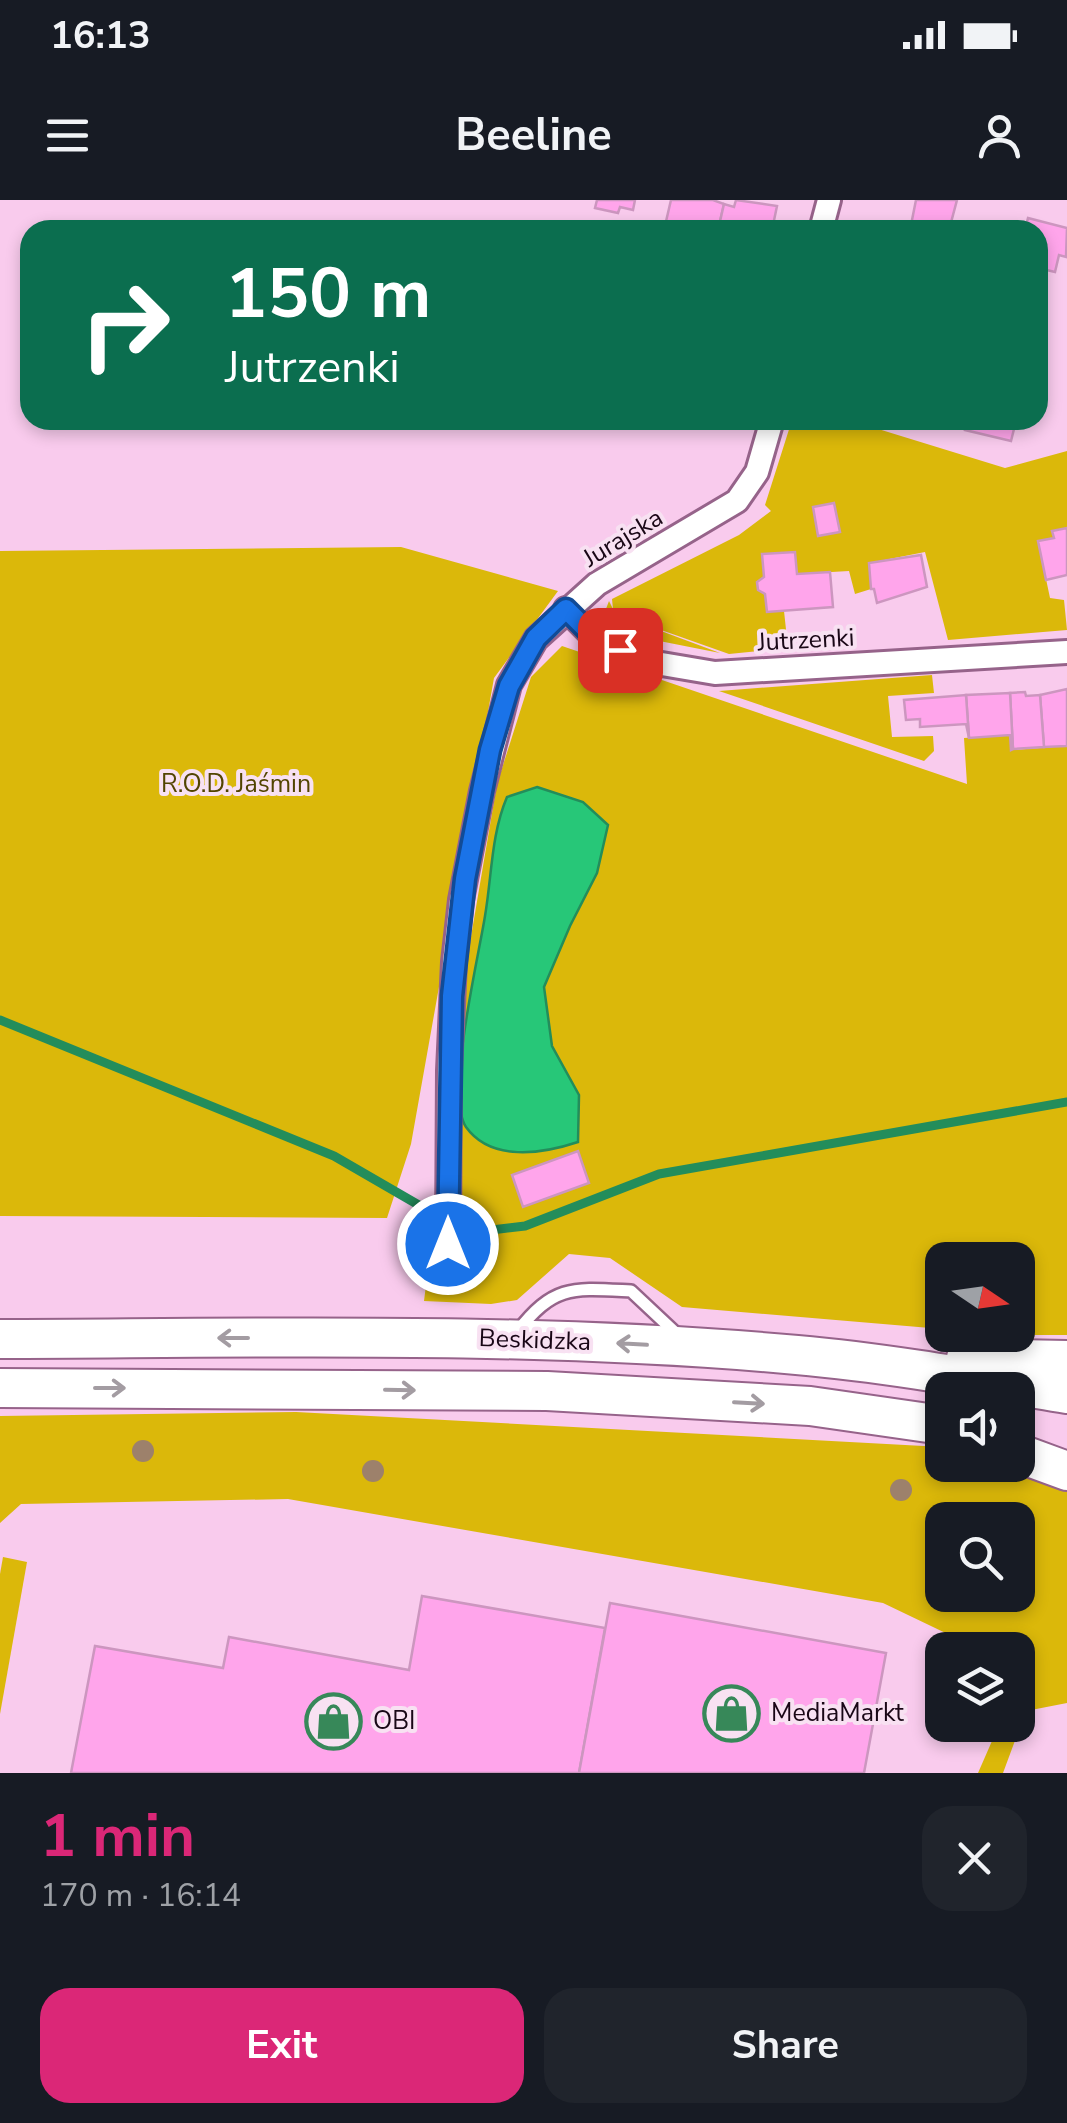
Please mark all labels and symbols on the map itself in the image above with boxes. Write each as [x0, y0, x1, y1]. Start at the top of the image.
street label: Jurajska [576, 501, 669, 576]
pin [578, 608, 663, 693]
street label: Jutrzenki [756, 620, 855, 660]
park label: R.O.D. Jaśmin [161, 767, 311, 801]
position arrow [396, 1192, 500, 1296]
north arrow [925, 1242, 1035, 1352]
street label: Beskidzka [478, 1321, 592, 1359]
one-way arrow [217, 1328, 250, 1348]
one-way arrow [616, 1334, 648, 1353]
one-way arrow [94, 1378, 126, 1398]
one-way arrow [384, 1380, 416, 1399]
one-way arrow [732, 1394, 764, 1413]
shop icon: MediaMarkt [702, 1683, 762, 1743]
shop icon: OBI [304, 1691, 364, 1751]
place label: MediaMarkt [771, 1696, 904, 1730]
place label: OBI [373, 1704, 415, 1738]

